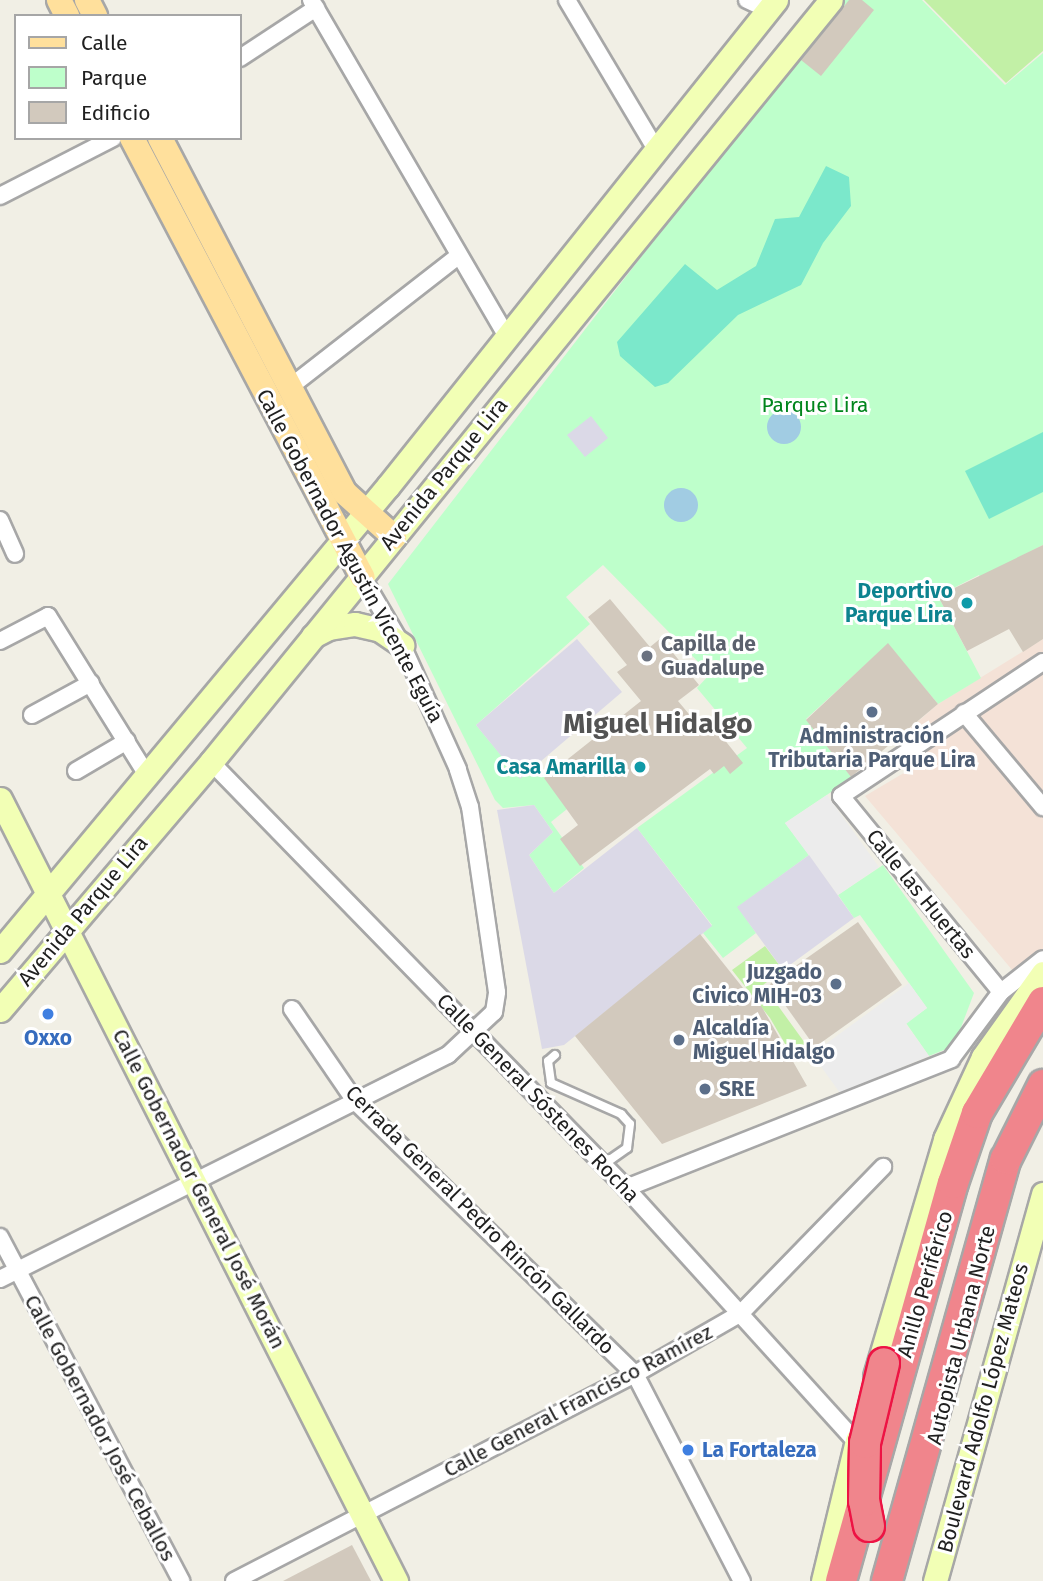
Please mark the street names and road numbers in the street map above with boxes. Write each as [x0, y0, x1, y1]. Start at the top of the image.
street label: Calle Gobernador Agustín Vicente Eguía [251, 385, 449, 727]
street label: Avenida Parque Lira [375, 393, 513, 555]
street label: Calle las Huertas [861, 824, 981, 964]
street label: Avenida Parque Lira [13, 831, 153, 991]
street label: Calle General Sóstenes Rocha [432, 988, 644, 1208]
street label: Calle Gobernador General José Morán [107, 1025, 291, 1353]
street label: Cerrada General Pedro Rincón Gallardo [340, 1080, 620, 1360]
street label: Anillo Periférico [892, 1208, 958, 1360]
street label: Autopista Urbana Norte [922, 1223, 1000, 1447]
street label: Boulevard Adolfo López Mateos [932, 1261, 1034, 1555]
street label: Calle Gobernador José Ceballos [19, 1291, 181, 1565]
street label: Calle General Francisco Ramírez [439, 1319, 717, 1483]

